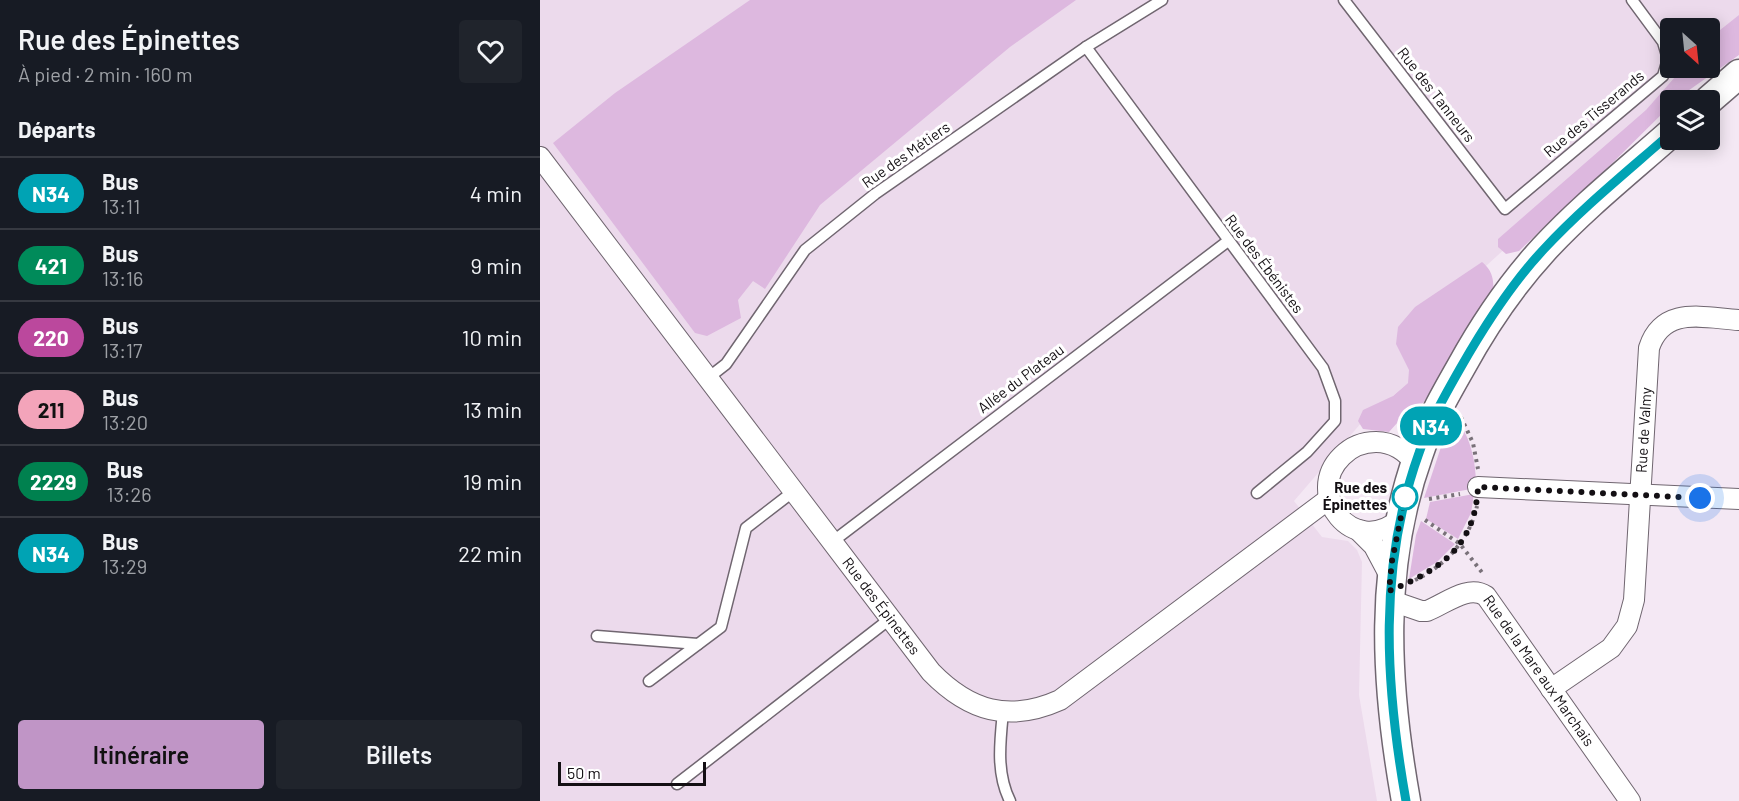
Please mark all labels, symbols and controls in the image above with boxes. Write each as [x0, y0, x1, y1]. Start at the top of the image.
north arrow [1660, 18, 1720, 78]
map controls [1660, 18, 1720, 150]
button: heart [459, 20, 522, 83]
text: Rue des Épinettes [18, 22, 240, 56]
street label: Rue des Tanneurs [1394, 43, 1479, 145]
text: À pied · 2 min · 160 m [18, 62, 193, 86]
street label: Rue des Tisserands [1540, 66, 1647, 160]
button: layers [1660, 90, 1720, 150]
text: Départs [18, 116, 96, 142]
street label: Rue des Métiers [858, 117, 953, 191]
text: Bus [102, 168, 139, 194]
text: 4 min [470, 180, 522, 206]
text: N34 [32, 181, 70, 206]
text: 13:11 [102, 194, 140, 218]
street label: Rue des Ébénistes [1222, 210, 1308, 316]
text: Bus [102, 240, 139, 266]
text: 9 min [470, 252, 522, 278]
text: 421 [35, 253, 67, 278]
text: 13:16 [102, 266, 143, 290]
text: Bus [102, 312, 139, 338]
text: 10 min [462, 324, 522, 350]
text: 220 [33, 325, 69, 350]
text: 13:17 [102, 338, 143, 362]
street label: Allée du Plateau [974, 340, 1067, 416]
text: Bus [102, 384, 139, 410]
street label: Rue de Valmy [1632, 387, 1655, 473]
text: 13 min [463, 396, 522, 422]
text: 211 [38, 397, 64, 422]
line badge: N34 [1396, 406, 1466, 446]
text: 13:20 [102, 410, 148, 434]
text: N34 [1412, 414, 1450, 439]
text: Bus [106, 456, 143, 482]
text: 19 min [463, 468, 522, 494]
text: 2229 [30, 469, 76, 494]
place label: Rue des Épinettes [1323, 478, 1387, 513]
text: 13:26 [106, 482, 152, 506]
your location [1685, 483, 1715, 513]
marker: Rue des Épinettes [1392, 484, 1418, 510]
text: Bus [102, 528, 139, 554]
text: 22 min [458, 540, 522, 566]
text: N34 [32, 541, 70, 566]
street label: Rue des Épinettes [839, 553, 925, 658]
text: 13:29 [102, 554, 147, 578]
street label: Rue de la Mare aux Marchais [1480, 591, 1599, 749]
button: Itinéraire [18, 720, 264, 789]
button: Billets [276, 720, 522, 789]
scale bar [558, 759, 706, 786]
text: 50 m [567, 763, 601, 782]

